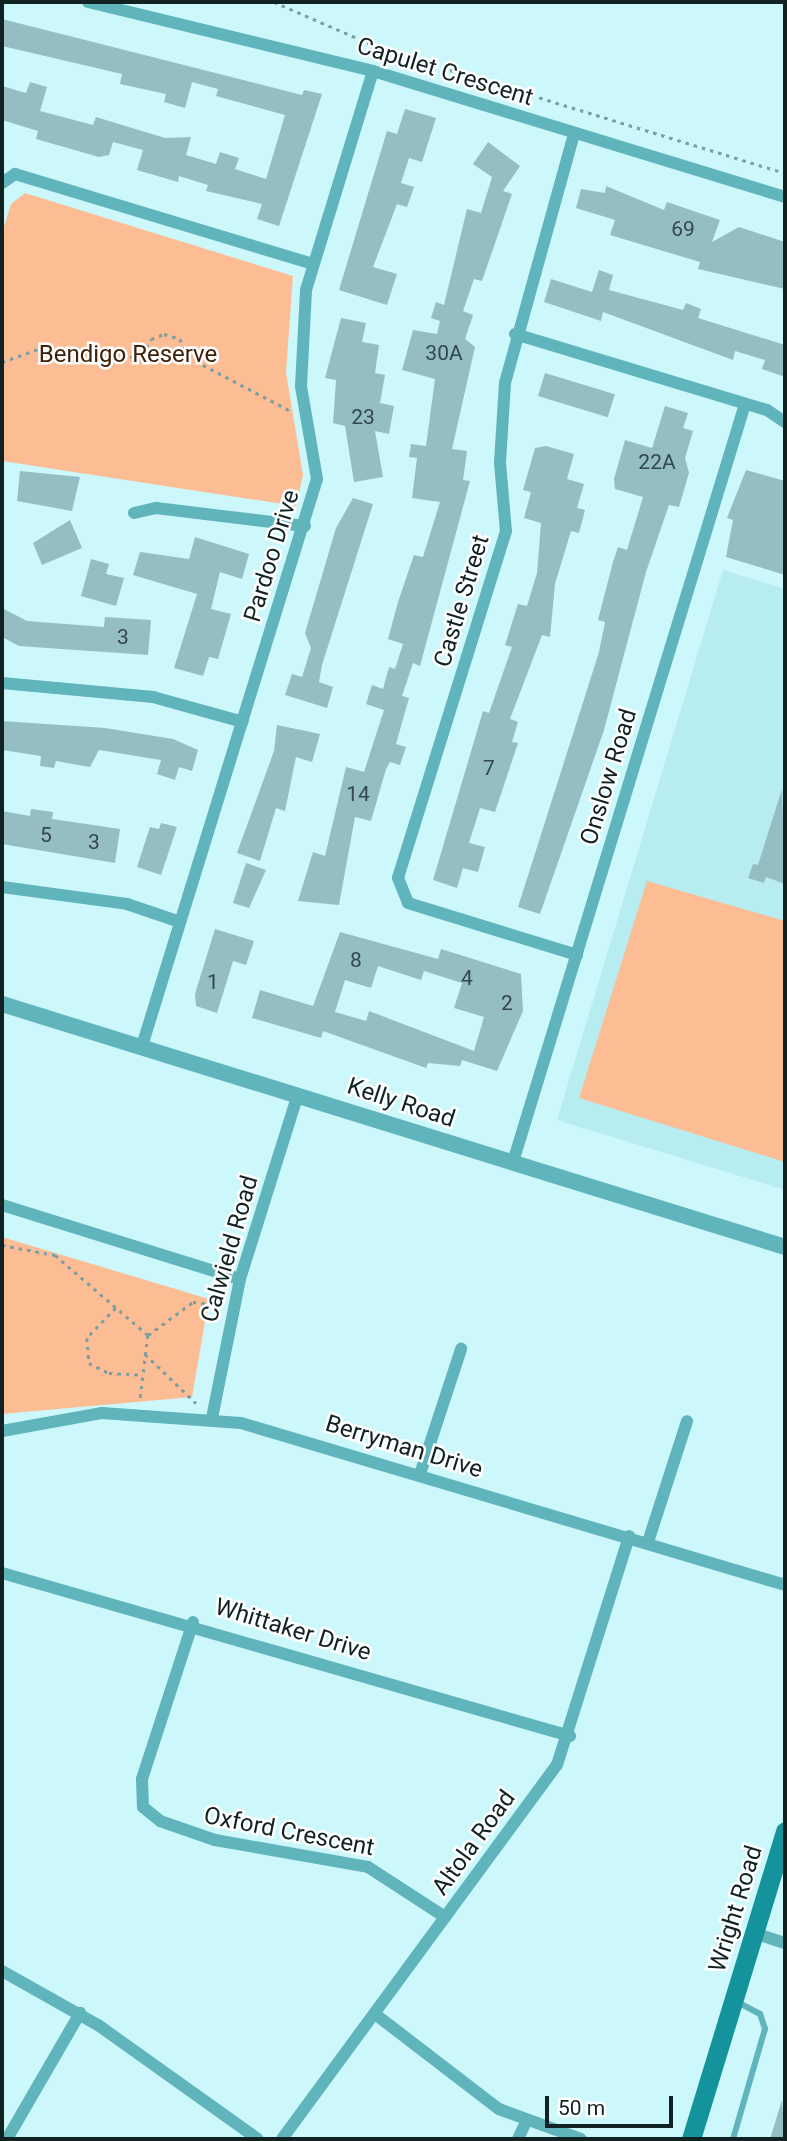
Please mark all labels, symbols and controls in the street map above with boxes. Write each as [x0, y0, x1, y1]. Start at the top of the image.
street label: Capulet Crescent [353, 32, 537, 112]
house number: 69 [671, 216, 695, 242]
house number: 30A [425, 340, 463, 366]
park label: Bendigo Reserve [39, 341, 217, 369]
house number: 23 [351, 404, 375, 430]
house number: 22A [638, 449, 676, 475]
street label: Pardoo Drive [238, 486, 306, 626]
street label: Castle Street [428, 531, 496, 671]
house number: 3 [117, 624, 129, 650]
street label: Onslow Road [575, 705, 643, 849]
house number: 7 [483, 755, 495, 781]
house number: 14 [346, 781, 370, 807]
house number: 5 [40, 822, 52, 848]
house number: 3 [88, 829, 100, 855]
house number: 8 [350, 947, 362, 973]
house number: 4 [461, 965, 473, 991]
house number: 1 [207, 969, 219, 995]
house number: 2 [501, 990, 513, 1016]
street label: Kelly Road [344, 1072, 458, 1134]
street label: Calwield Road [195, 1172, 265, 1326]
street label: Berryman Drive [322, 1409, 486, 1485]
street label: Whittaker Drive [211, 1593, 375, 1667]
street label: Altola Road [426, 1785, 522, 1901]
street label: Oxford Crescent [201, 1801, 377, 1863]
street label: Wright Road [703, 1842, 769, 1976]
scale bar [549, 2082, 677, 2126]
text: 50 m [558, 2096, 605, 2120]

